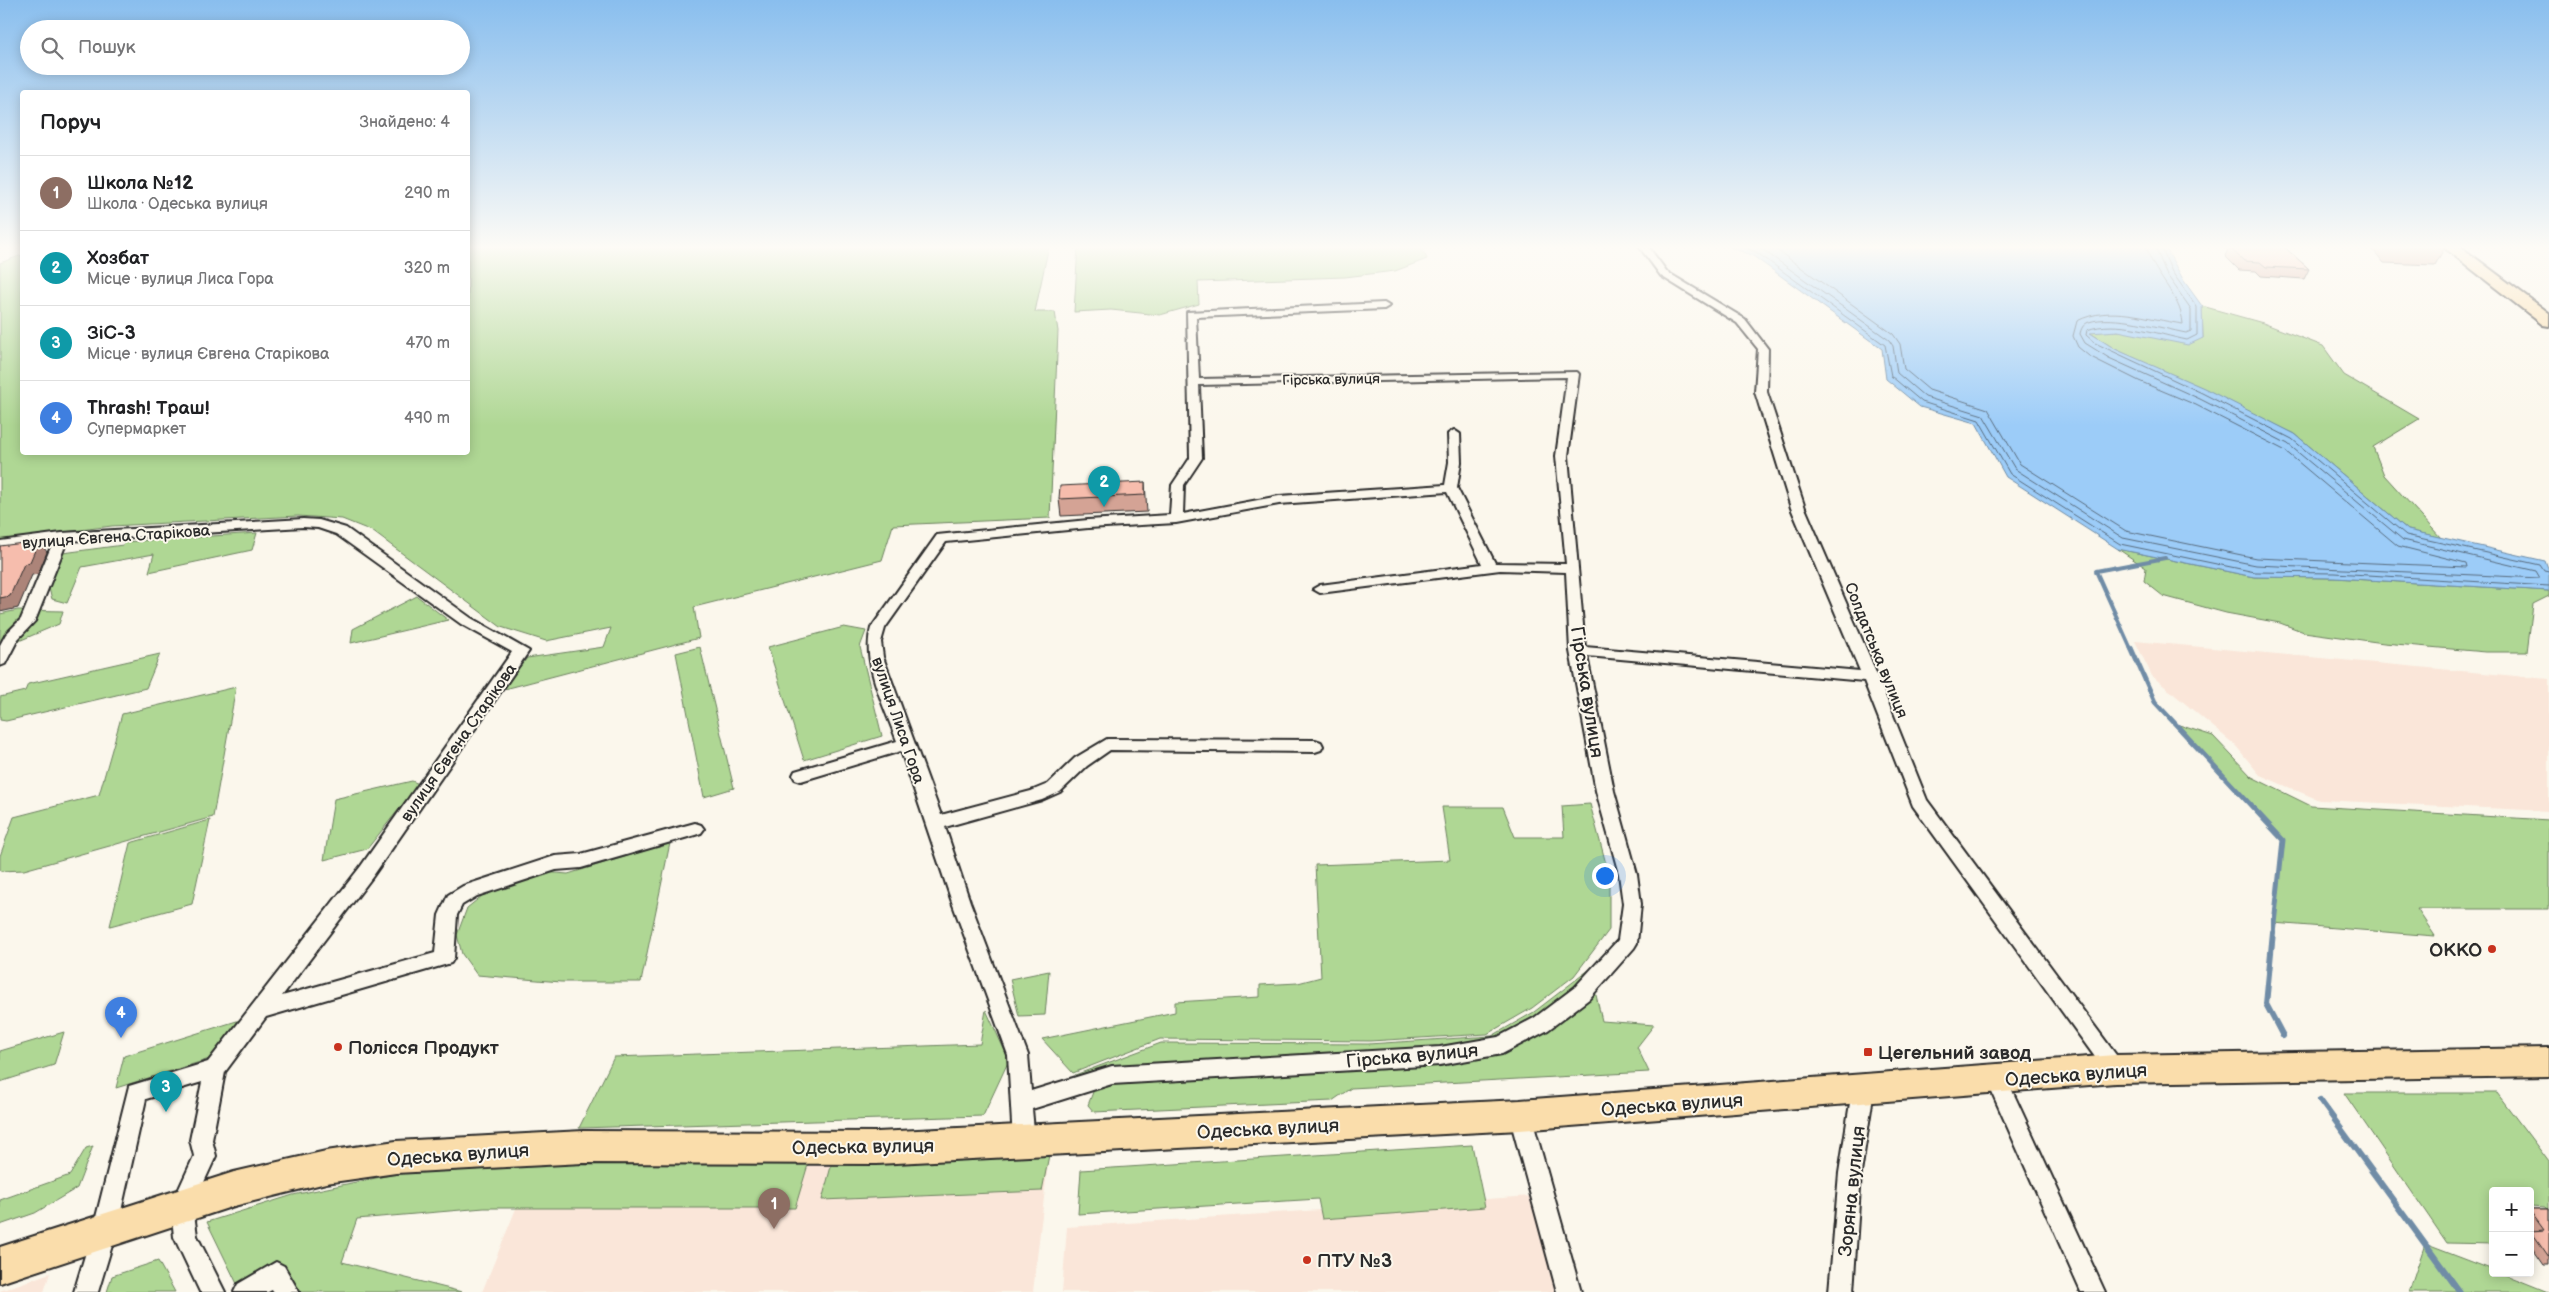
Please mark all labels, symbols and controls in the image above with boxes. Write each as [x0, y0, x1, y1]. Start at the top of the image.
search box [20, 20, 470, 75]
icon: search [38, 34, 66, 62]
text: Пошук [78, 36, 136, 59]
text: Поруч [40, 110, 101, 135]
text: Знайдено: 4 [360, 113, 450, 132]
text: Школа №12 [87, 172, 193, 195]
text: 1 [53, 184, 59, 203]
text: 290 m [404, 184, 450, 203]
text: Школа · Одеська вулиця [87, 195, 268, 214]
text: Хозбат [87, 247, 149, 270]
text: 2 [51, 259, 61, 278]
text: 320 m [404, 259, 450, 278]
text: Місце · вулиця Лиса Гора [87, 270, 274, 289]
text: ЗіС-3 [87, 322, 136, 345]
text: 3 [51, 334, 61, 353]
text: 470 m [405, 334, 450, 353]
text: Місце · вулиця Євгена Старікова [87, 345, 329, 364]
street label: Гірська вулиця [1282, 370, 1380, 389]
text: Thrash! Траш! [87, 397, 210, 420]
text: 4 [51, 409, 61, 428]
text: 490 m [404, 409, 450, 428]
text: Супермаркет [87, 420, 186, 439]
pin: 2 [1088, 466, 1120, 507]
street label: вулиця Євгена Старікова [21, 521, 211, 554]
street label: Солдатська вулиця [1840, 580, 1911, 721]
street label: Гірська вулиця [1565, 625, 1608, 760]
street label: вулиця Лиса Гора [867, 655, 928, 787]
street label: вулиця Євгена Старікова [397, 660, 521, 826]
your location [1592, 863, 1618, 889]
place label: ОККО [2429, 939, 2482, 962]
marker: ОККО [2486, 943, 2498, 955]
pin: 4 [105, 997, 137, 1038]
place label: Полісся Продукт [348, 1037, 499, 1060]
street label: Гірська вулиця [1345, 1039, 1479, 1074]
marker: Полісся Продукт [332, 1041, 344, 1053]
place label: Цегельний завод [1878, 1042, 2032, 1065]
marker: Цегельний завод [1862, 1046, 1874, 1058]
street label: Одеська вулиця [2004, 1059, 2148, 1092]
pin: 3 [150, 1071, 182, 1112]
street label: Одеська вулиця [1600, 1089, 1744, 1122]
street label: Одеська вулиця [1196, 1114, 1340, 1145]
street label: Зоряна вулиця [1834, 1125, 1871, 1258]
street label: Одеська вулиця [792, 1135, 934, 1160]
street label: Одеська вулиця [386, 1139, 530, 1172]
map controls [2489, 1187, 2534, 1277]
button: + [2489, 1187, 2534, 1232]
pin: 1 [758, 1188, 790, 1229]
button: − [2489, 1232, 2534, 1277]
place label: ПТУ №3 [1317, 1250, 1392, 1273]
marker: ПТУ №3 [1301, 1254, 1313, 1266]

